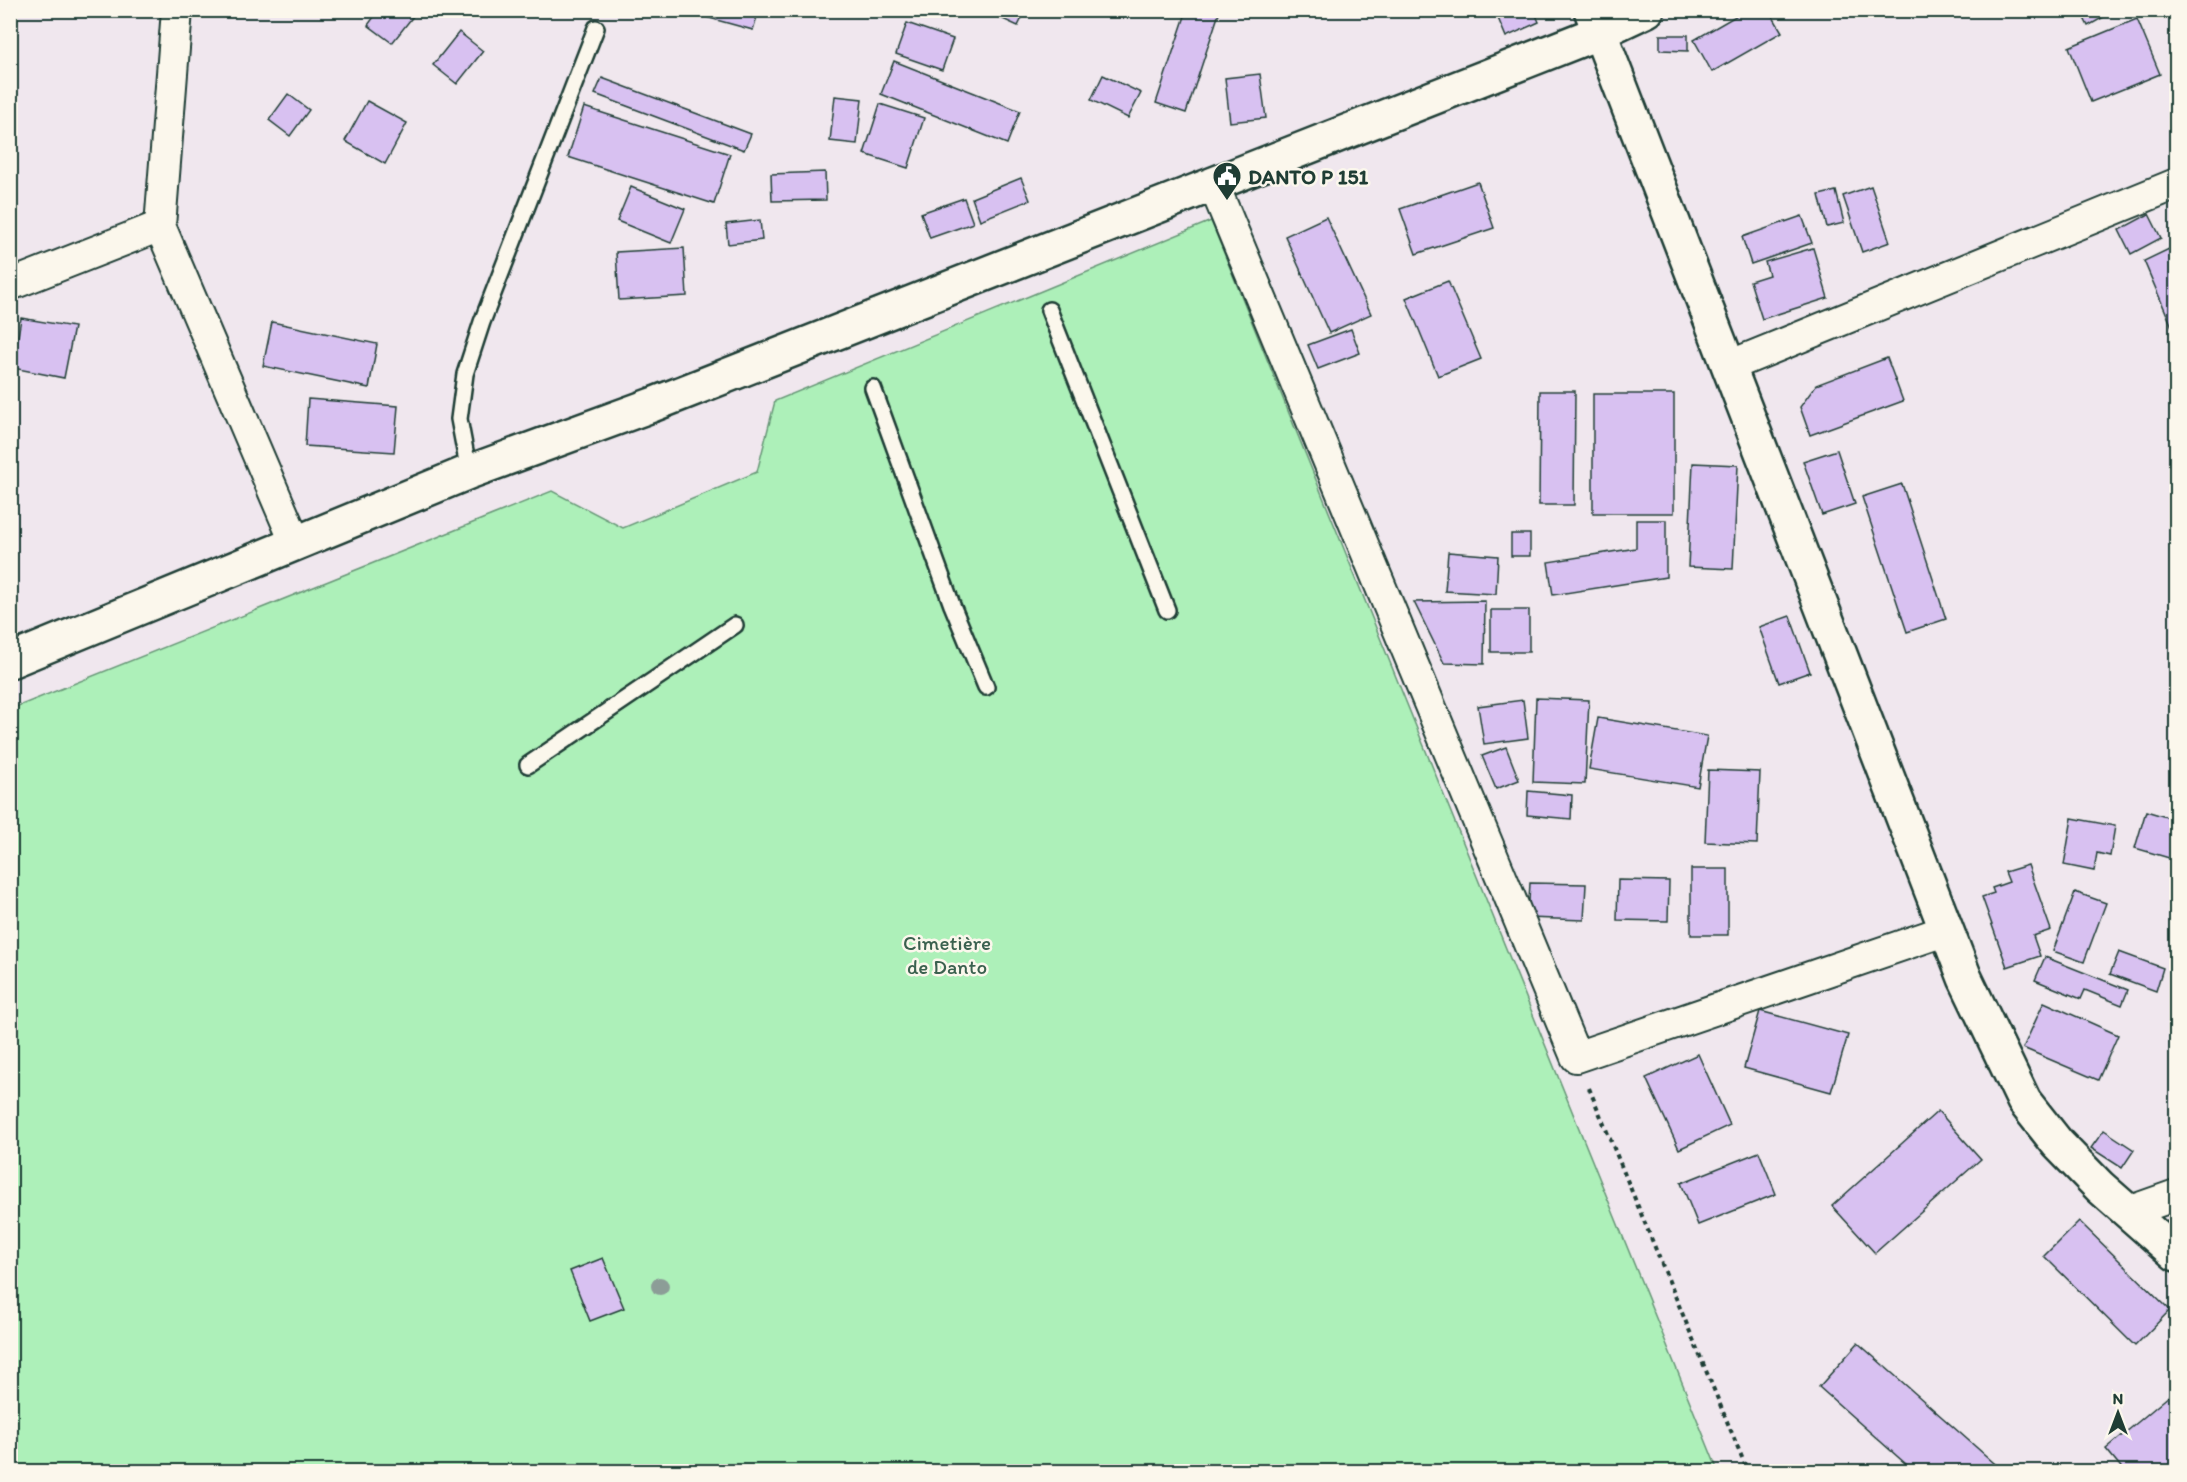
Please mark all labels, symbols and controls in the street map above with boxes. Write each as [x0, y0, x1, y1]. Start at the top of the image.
public building icon: DANTO P 151 [1211, 160, 1243, 202]
place label: DANTO P 151 [1248, 164, 1368, 189]
park label: Cimetière de Danto [903, 930, 991, 979]
north arrow [2088, 1383, 2148, 1443]
text: N [2113, 1389, 2123, 1408]

